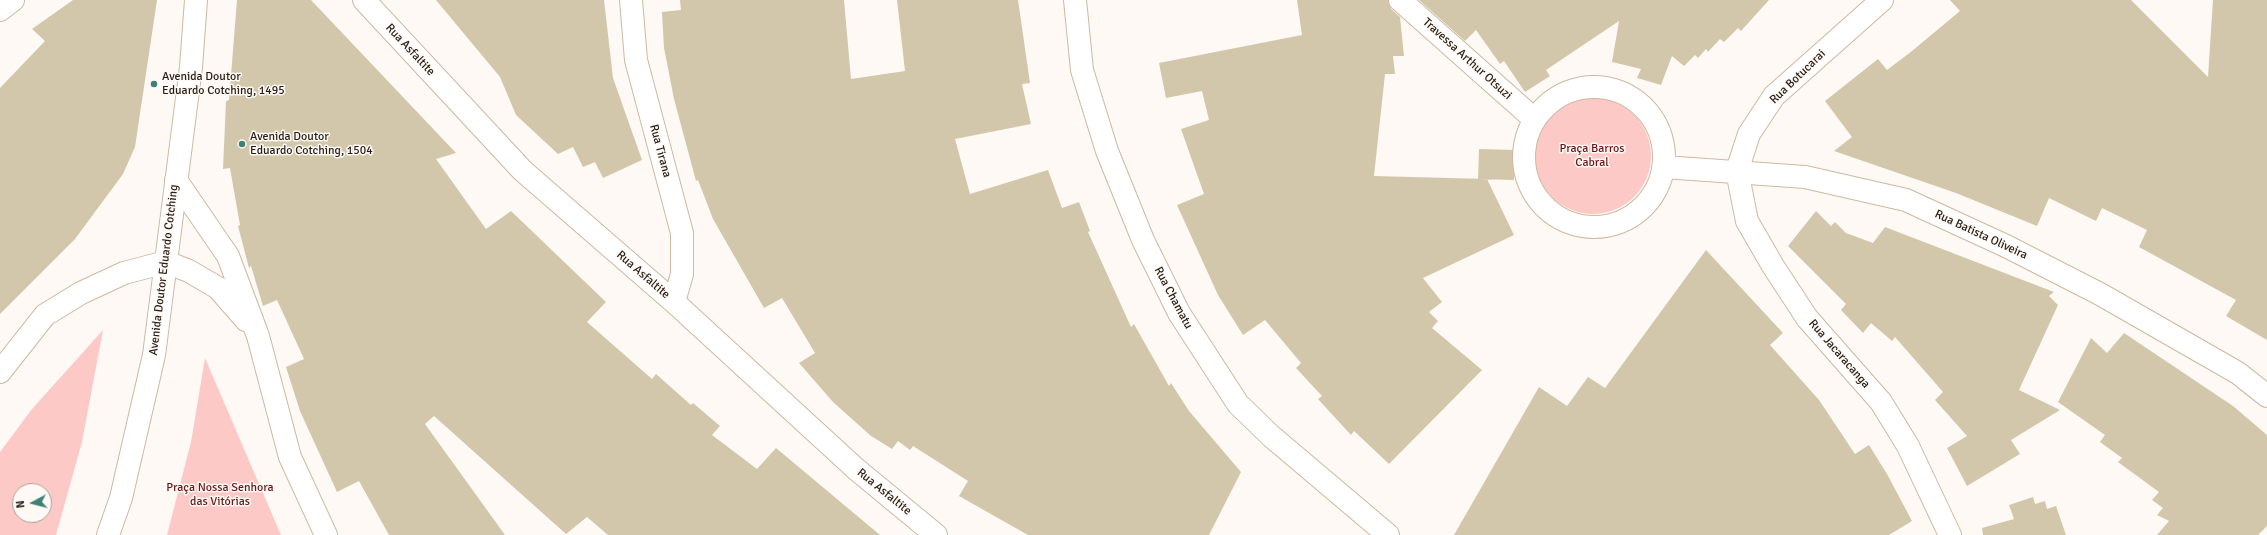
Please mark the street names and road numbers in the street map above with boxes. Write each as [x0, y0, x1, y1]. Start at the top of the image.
street label: Travessa Arthur Otsuzi [1419, 15, 1515, 103]
street label: Rua Asfaltite [382, 21, 438, 79]
street label: Rua Botucarai [1767, 47, 1829, 107]
street label: Rua Tirana [646, 123, 674, 179]
street label: Avenida Doutor Eduardo Cotching [146, 184, 182, 356]
street label: Rua Batista Oliveira [1932, 207, 2030, 263]
street label: Rua Asfaltite [613, 248, 673, 302]
street label: Rua Chamatu [1151, 264, 1195, 332]
street label: Rua Jacaracanga [1805, 317, 1873, 391]
street label: Rua Asfaltite [854, 466, 914, 518]

